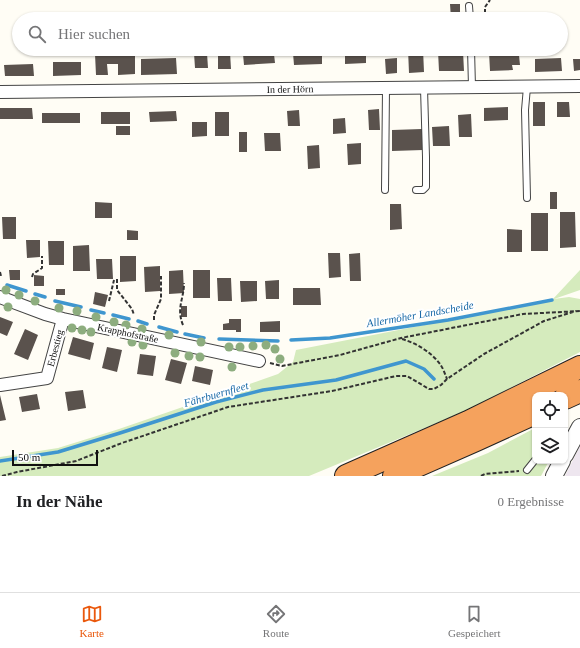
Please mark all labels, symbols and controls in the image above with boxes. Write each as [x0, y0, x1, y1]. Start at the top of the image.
search box [12, 12, 568, 56]
icon: search [26, 23, 48, 45]
text: Hier suchen [58, 26, 130, 42]
street label: In der Hörn [267, 83, 313, 95]
water label: Allermöher Landscheide [365, 299, 475, 329]
street label: Krapphofstraße [96, 321, 160, 345]
street label: Erbestieg [45, 328, 65, 368]
water label: Fährbuernfleet [181, 379, 251, 409]
map controls [532, 392, 568, 464]
button: locate [532, 392, 568, 428]
button: layers [532, 428, 568, 464]
scale bar [12, 448, 98, 467]
text: 50 m [18, 451, 40, 463]
text: In der Nähe [16, 492, 103, 511]
text: 0 Ergebnisse [497, 494, 564, 509]
tab: Karte [79, 603, 104, 639]
tab: Route [263, 603, 289, 639]
tab: Gespeichert [448, 603, 501, 639]

